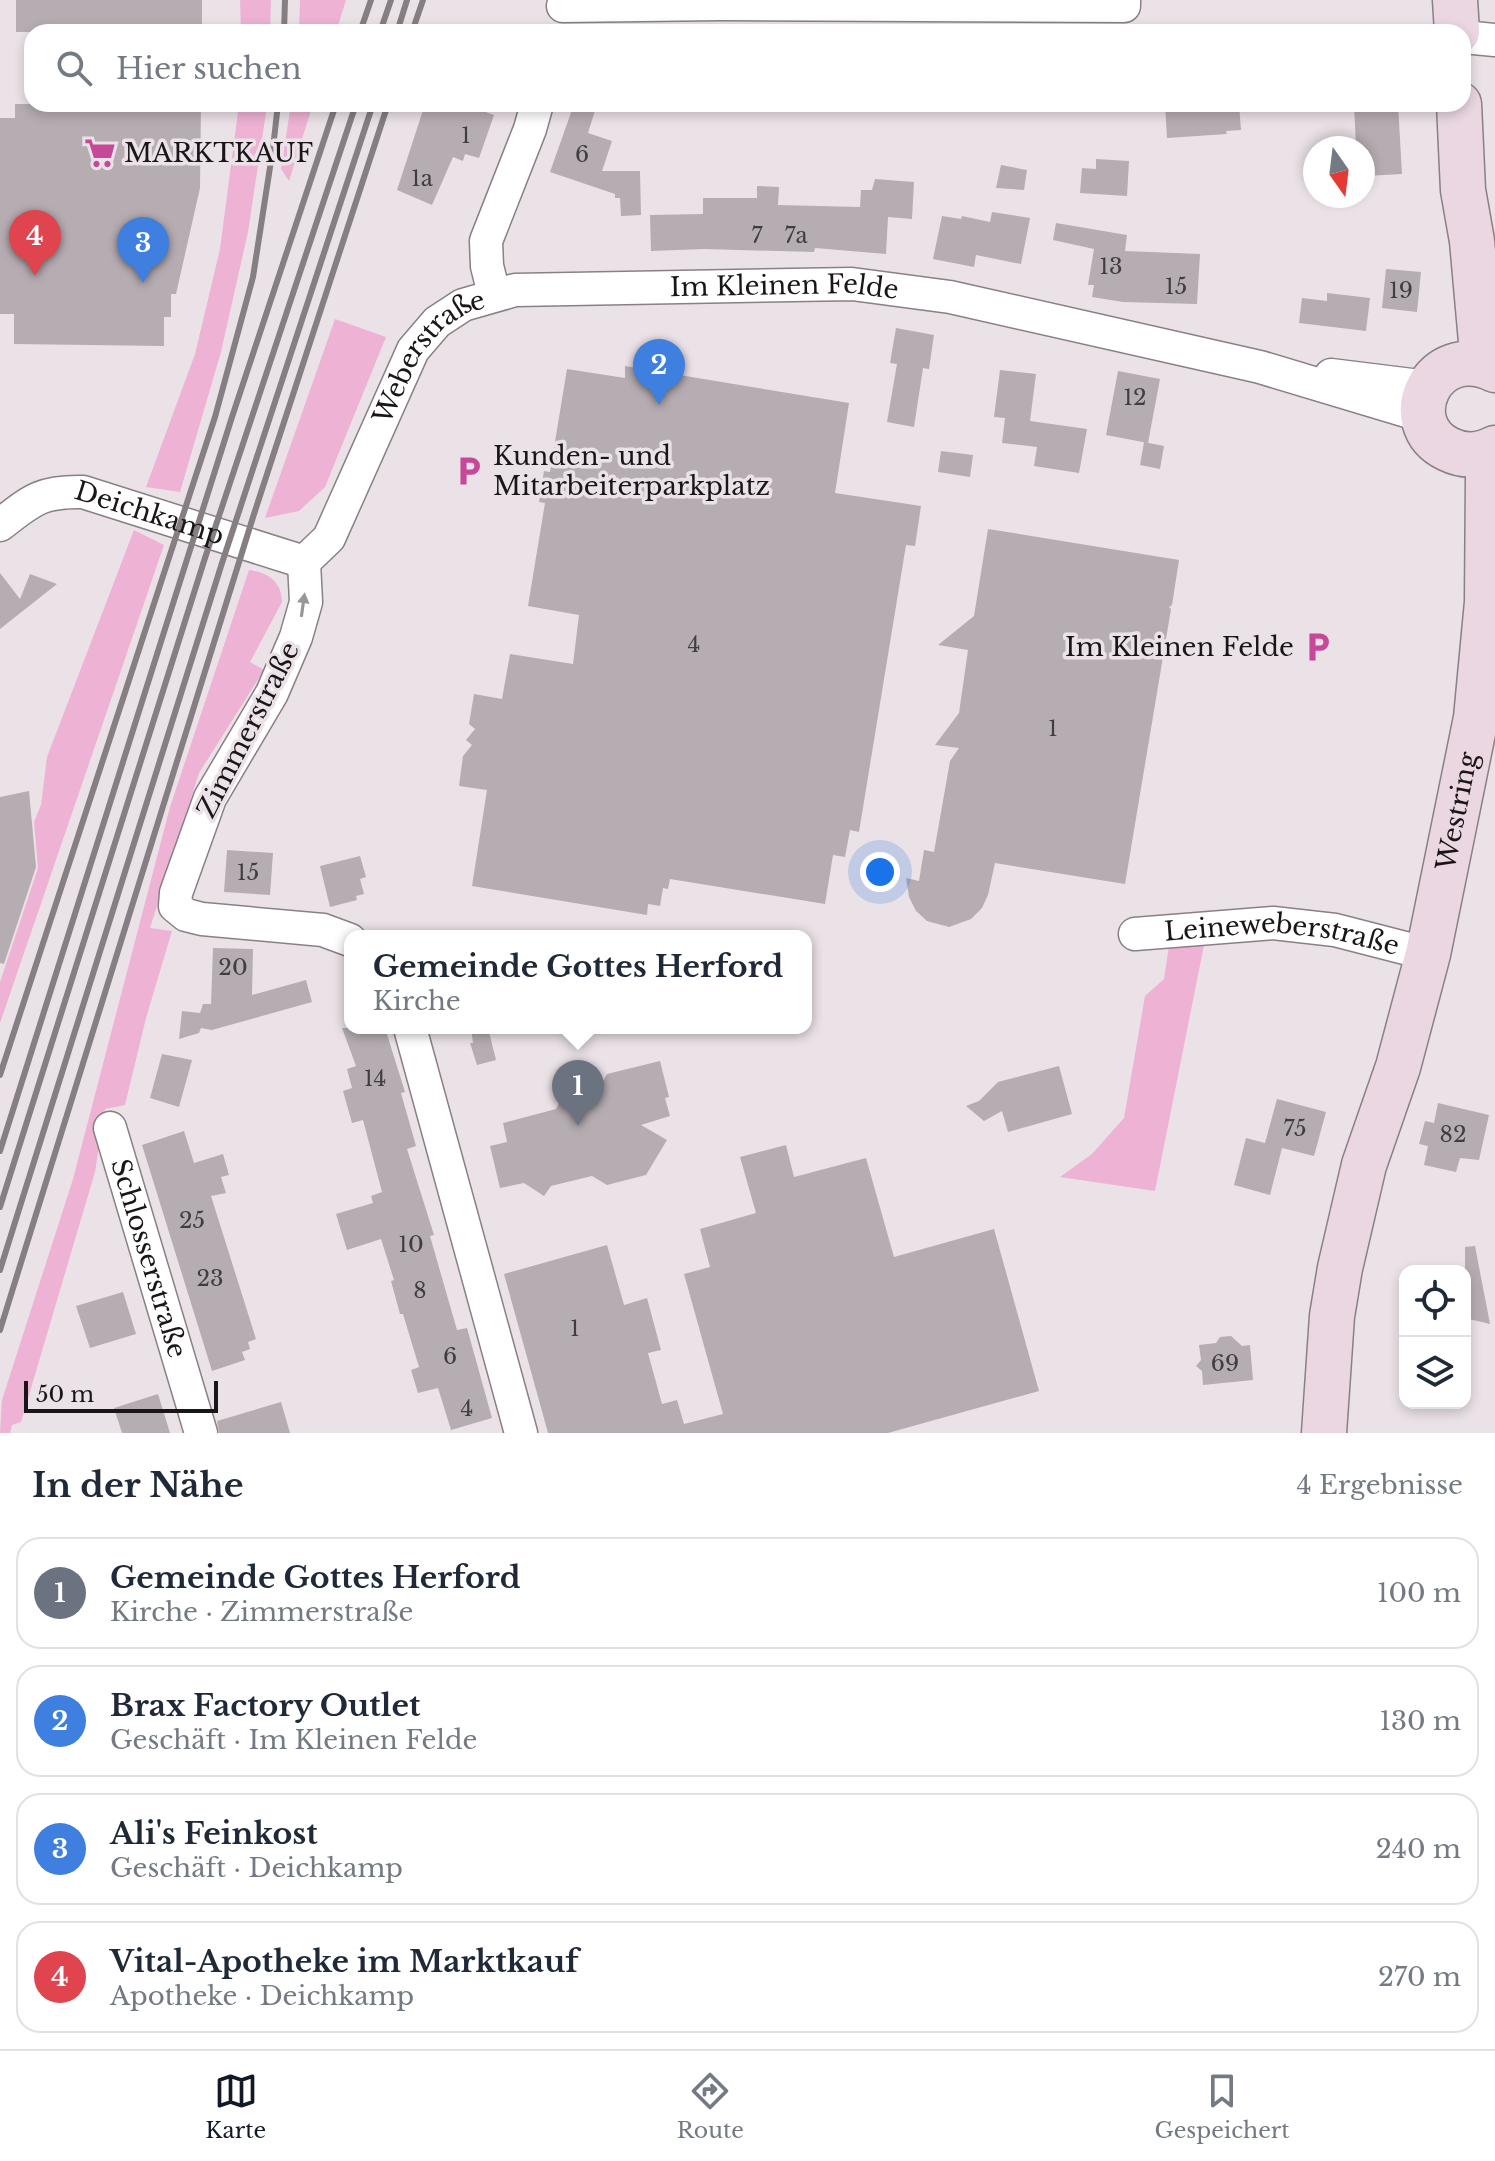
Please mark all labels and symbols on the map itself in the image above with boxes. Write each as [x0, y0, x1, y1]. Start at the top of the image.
house number: 1 [461, 122, 471, 149]
supermarket icon: MARKTKAUF [83, 136, 117, 170]
north arrow [1303, 136, 1375, 208]
place label: MARKTKAUF [124, 137, 313, 169]
house number: 6 [575, 141, 589, 168]
house number: 1a [411, 165, 434, 192]
pin: 4 [9, 210, 61, 276]
pin: 3 [117, 217, 169, 283]
house number: 7 [751, 222, 763, 249]
house number: 7a [784, 222, 808, 249]
house number: 13 [1099, 253, 1123, 280]
street label: Im Kleinen Felde [670, 268, 901, 306]
house number: 15 [1165, 273, 1187, 300]
house number: 19 [1389, 277, 1413, 304]
street label: Weberstraße [366, 284, 489, 430]
pin: 2 [633, 339, 685, 405]
house number: 12 [1123, 384, 1147, 411]
place label: Kunden- und Mitarbeiterparkplatz [493, 440, 770, 502]
parking icon: Kunden- und Mitarbeiterparkplatz [452, 454, 486, 488]
street label: Deichkamp [71, 474, 228, 552]
one-way arrow [297, 592, 310, 617]
parking icon: Im Kleinen Felde [1301, 630, 1335, 664]
house number: 4 [688, 631, 700, 658]
place label: Im Kleinen Felde [1065, 631, 1294, 663]
street label: Zimmerstraße [190, 637, 306, 823]
house number: 1 [1048, 715, 1058, 742]
street label: Westring [1429, 749, 1485, 874]
your location [860, 852, 900, 892]
house number: 15 [237, 859, 259, 886]
street label: Leineweberstraße [1163, 907, 1403, 962]
house number: 20 [218, 954, 248, 981]
pin: 1 [552, 1060, 604, 1126]
house number: 14 [364, 1065, 386, 1092]
house number: 75 [1283, 1115, 1307, 1142]
house number: 82 [1440, 1121, 1466, 1148]
street label: Schlosserstraße [104, 1155, 194, 1362]
house number: 25 [179, 1207, 205, 1234]
house number: 10 [398, 1231, 424, 1258]
house number: 23 [196, 1265, 224, 1292]
house number: 8 [413, 1277, 427, 1304]
house number: 1 [570, 1315, 580, 1342]
house number: 6 [443, 1343, 457, 1370]
house number: 69 [1211, 1350, 1239, 1377]
scale bar [24, 1377, 218, 1413]
house number: 4 [461, 1395, 473, 1422]

